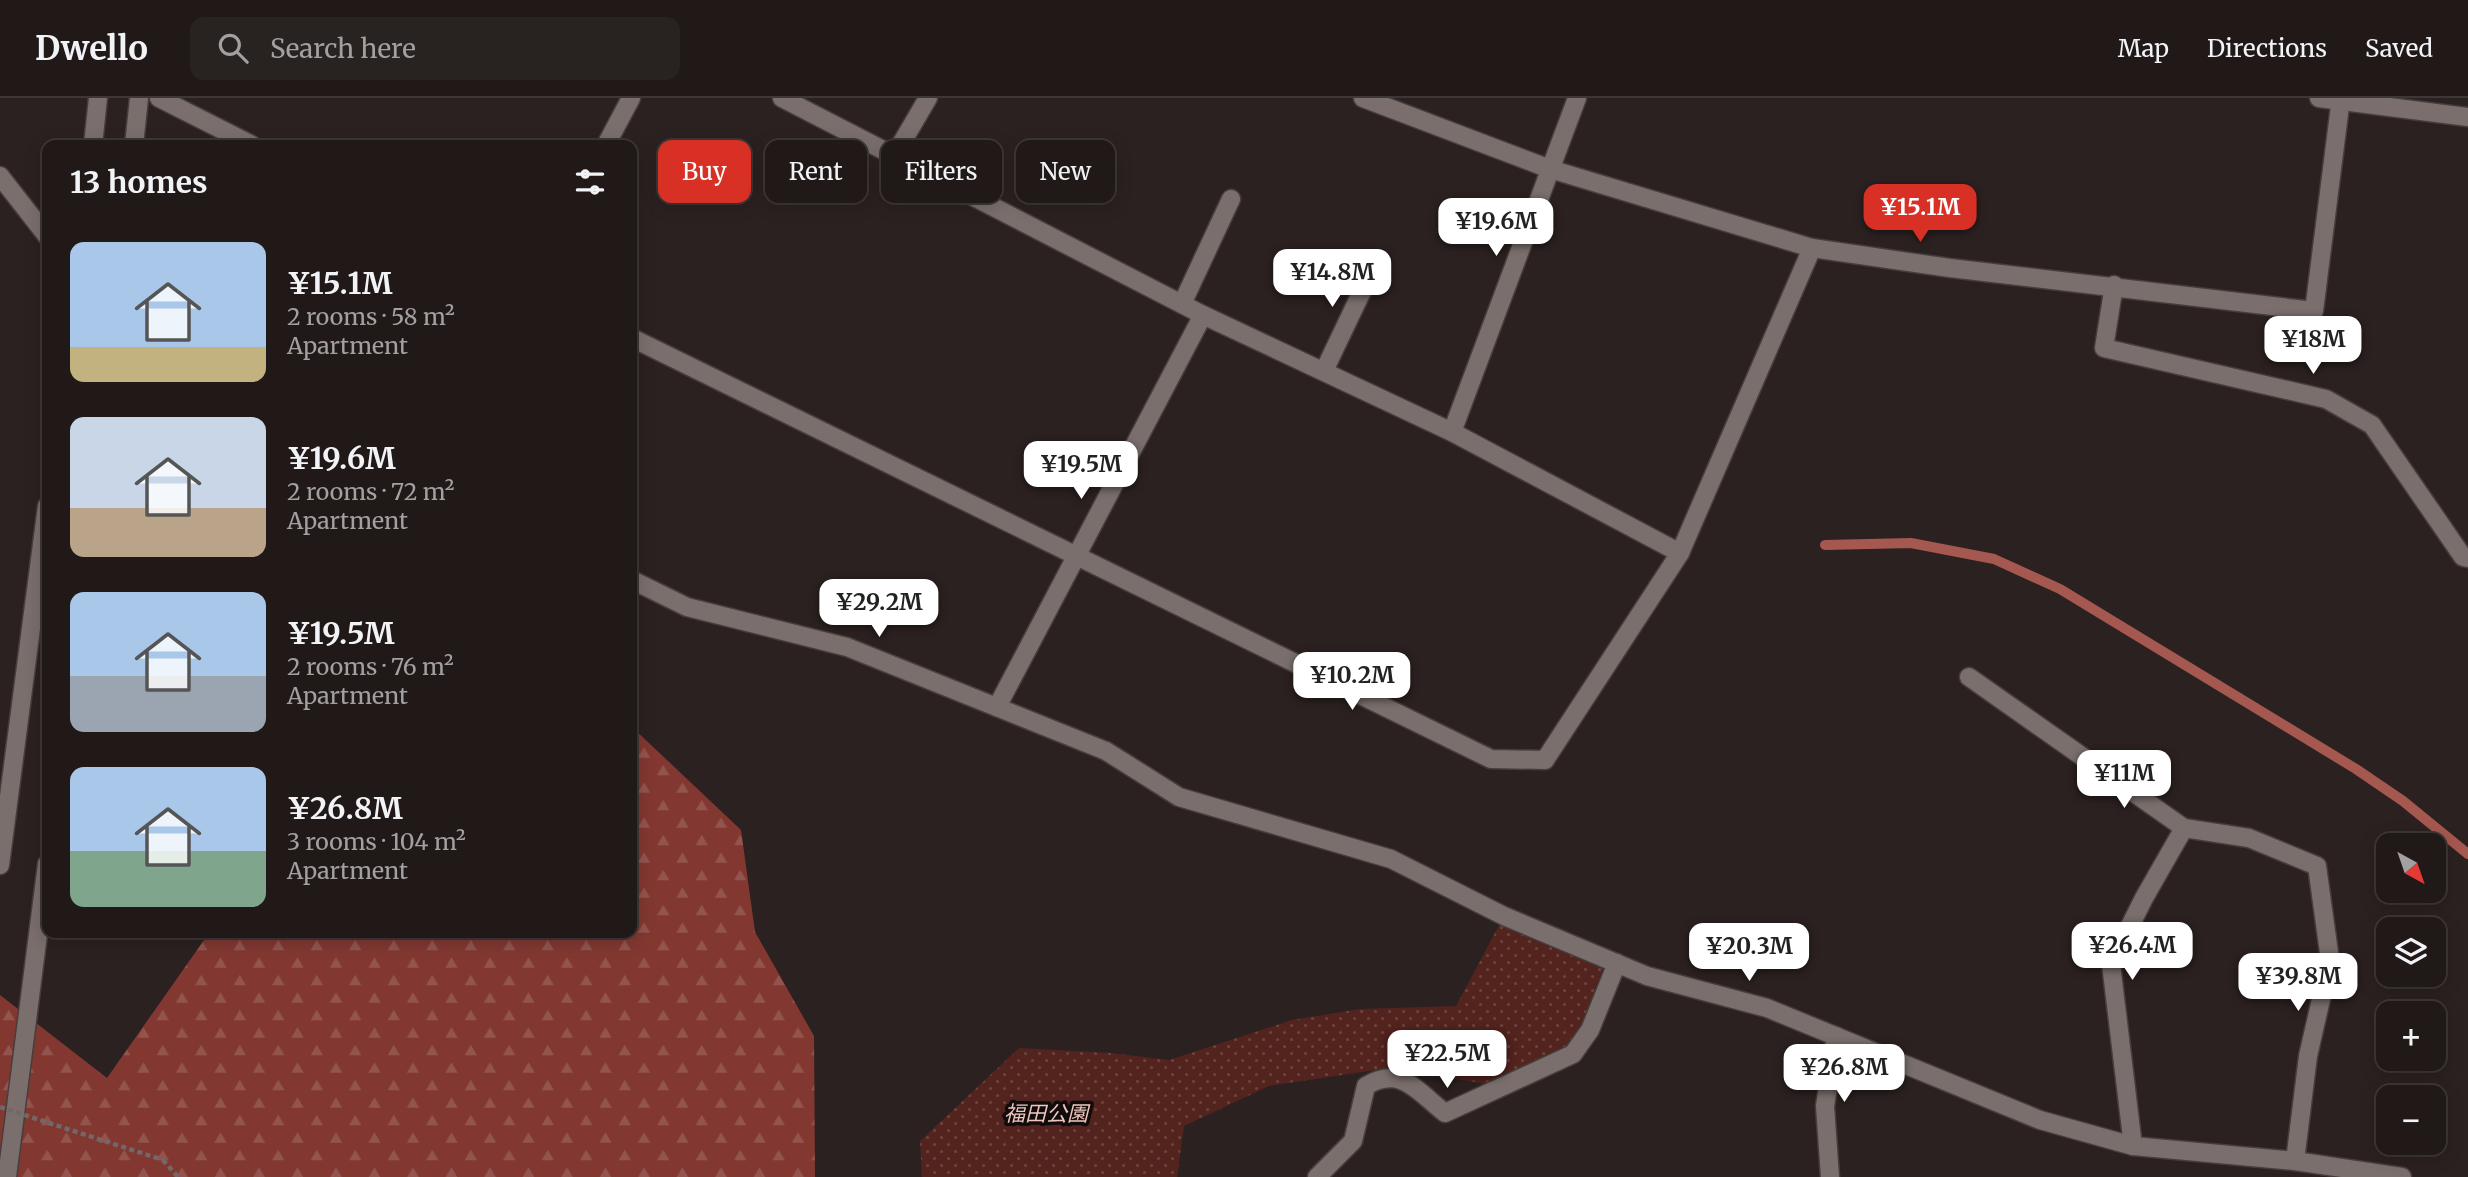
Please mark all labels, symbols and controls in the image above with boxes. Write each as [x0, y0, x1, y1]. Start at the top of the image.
search box [190, 17, 680, 80]
text: Dwello [35, 28, 148, 69]
icon: search [214, 29, 252, 67]
text: Search here [270, 32, 416, 65]
text: Map [2118, 33, 2169, 64]
text: Directions [2207, 33, 2327, 64]
text: Saved [2365, 33, 2433, 64]
chip: Buy [658, 140, 751, 203]
chip: Rent [765, 140, 867, 203]
chip: Filters [881, 140, 1002, 203]
chip: New [1016, 140, 1115, 203]
text: 13 homes [70, 163, 208, 201]
icon: filters [571, 163, 609, 201]
pin: ¥15.1M [1863, 184, 1977, 244]
text: ¥15.1M [1880, 192, 1960, 221]
pin: ¥19.6M [1439, 198, 1553, 258]
text: ¥19.6M [1454, 206, 1538, 235]
pin: ¥14.8M [1275, 250, 1389, 309]
text: ¥14.8M [1289, 257, 1375, 286]
text: ¥15.1M [287, 264, 393, 302]
icon: home [126, 270, 210, 354]
text: 2 rooms · 58 m² [287, 302, 455, 331]
pin: ¥18M [2272, 316, 2354, 376]
text: ¥18M [2280, 324, 2346, 353]
text: Apartment [287, 331, 408, 360]
text: ¥19.6M [287, 439, 396, 477]
pin: ¥19.5M [1024, 442, 1138, 501]
icon: home [126, 445, 210, 529]
text: ¥19.5M [1040, 449, 1122, 478]
text: 2 rooms · 72 m² [287, 477, 454, 506]
text: Apartment [287, 506, 408, 535]
pin: ¥29.2M [822, 580, 936, 639]
text: ¥29.2M [835, 587, 923, 616]
text: ¥19.5M [287, 614, 394, 652]
icon: home [126, 620, 210, 704]
text: 2 rooms · 76 m² [287, 652, 454, 681]
pin: ¥10.2M [1295, 652, 1409, 712]
text: ¥10.2M [1309, 660, 1395, 689]
text: Apartment [287, 681, 408, 710]
pin: ¥11M [2083, 750, 2165, 810]
text: ¥11M [2093, 758, 2155, 787]
text: ¥26.8M [287, 789, 403, 827]
icon: home [126, 795, 210, 879]
text: 3 rooms · 104 m² [287, 827, 466, 856]
north arrow [2376, 833, 2446, 903]
map controls [2376, 833, 2446, 1155]
text: Apartment [287, 856, 408, 885]
button: layers [2376, 917, 2446, 987]
pin: ¥26.4M [2075, 922, 2189, 982]
pin: ¥20.3M [1692, 924, 1806, 983]
text: ¥26.4M [2088, 930, 2176, 959]
text: ¥20.3M [1705, 931, 1793, 960]
pin: ¥39.8M [2241, 954, 2355, 1013]
text: ¥39.8M [2254, 961, 2342, 990]
button: + [2376, 1001, 2446, 1071]
pin: ¥22.5M [1390, 1030, 1504, 1090]
text: ¥22.5M [1403, 1038, 1491, 1067]
pin: ¥26.8M [1787, 1044, 1901, 1104]
text: ¥26.8M [1800, 1052, 1888, 1081]
button: − [2376, 1085, 2446, 1155]
park label: 福田公園 [1004, 1100, 1091, 1127]

